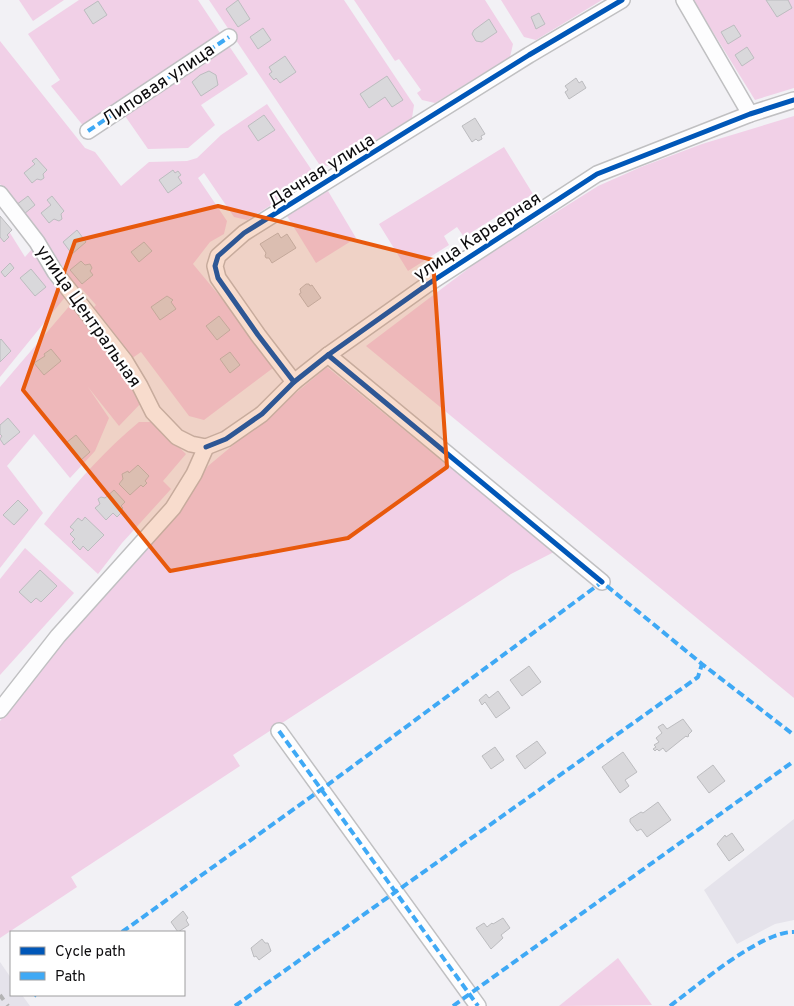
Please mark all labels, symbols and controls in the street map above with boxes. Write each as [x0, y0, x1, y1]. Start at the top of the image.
street label: Липовая улица [98, 39, 220, 131]
street label: Дачная улица [264, 129, 380, 213]
street label: улица Карьерная [410, 187, 546, 287]
street label: улица Центральная [30, 241, 146, 393]
legend [10, 931, 185, 996]
text: Cycle path [55, 943, 126, 962]
text: Path [55, 968, 86, 987]

